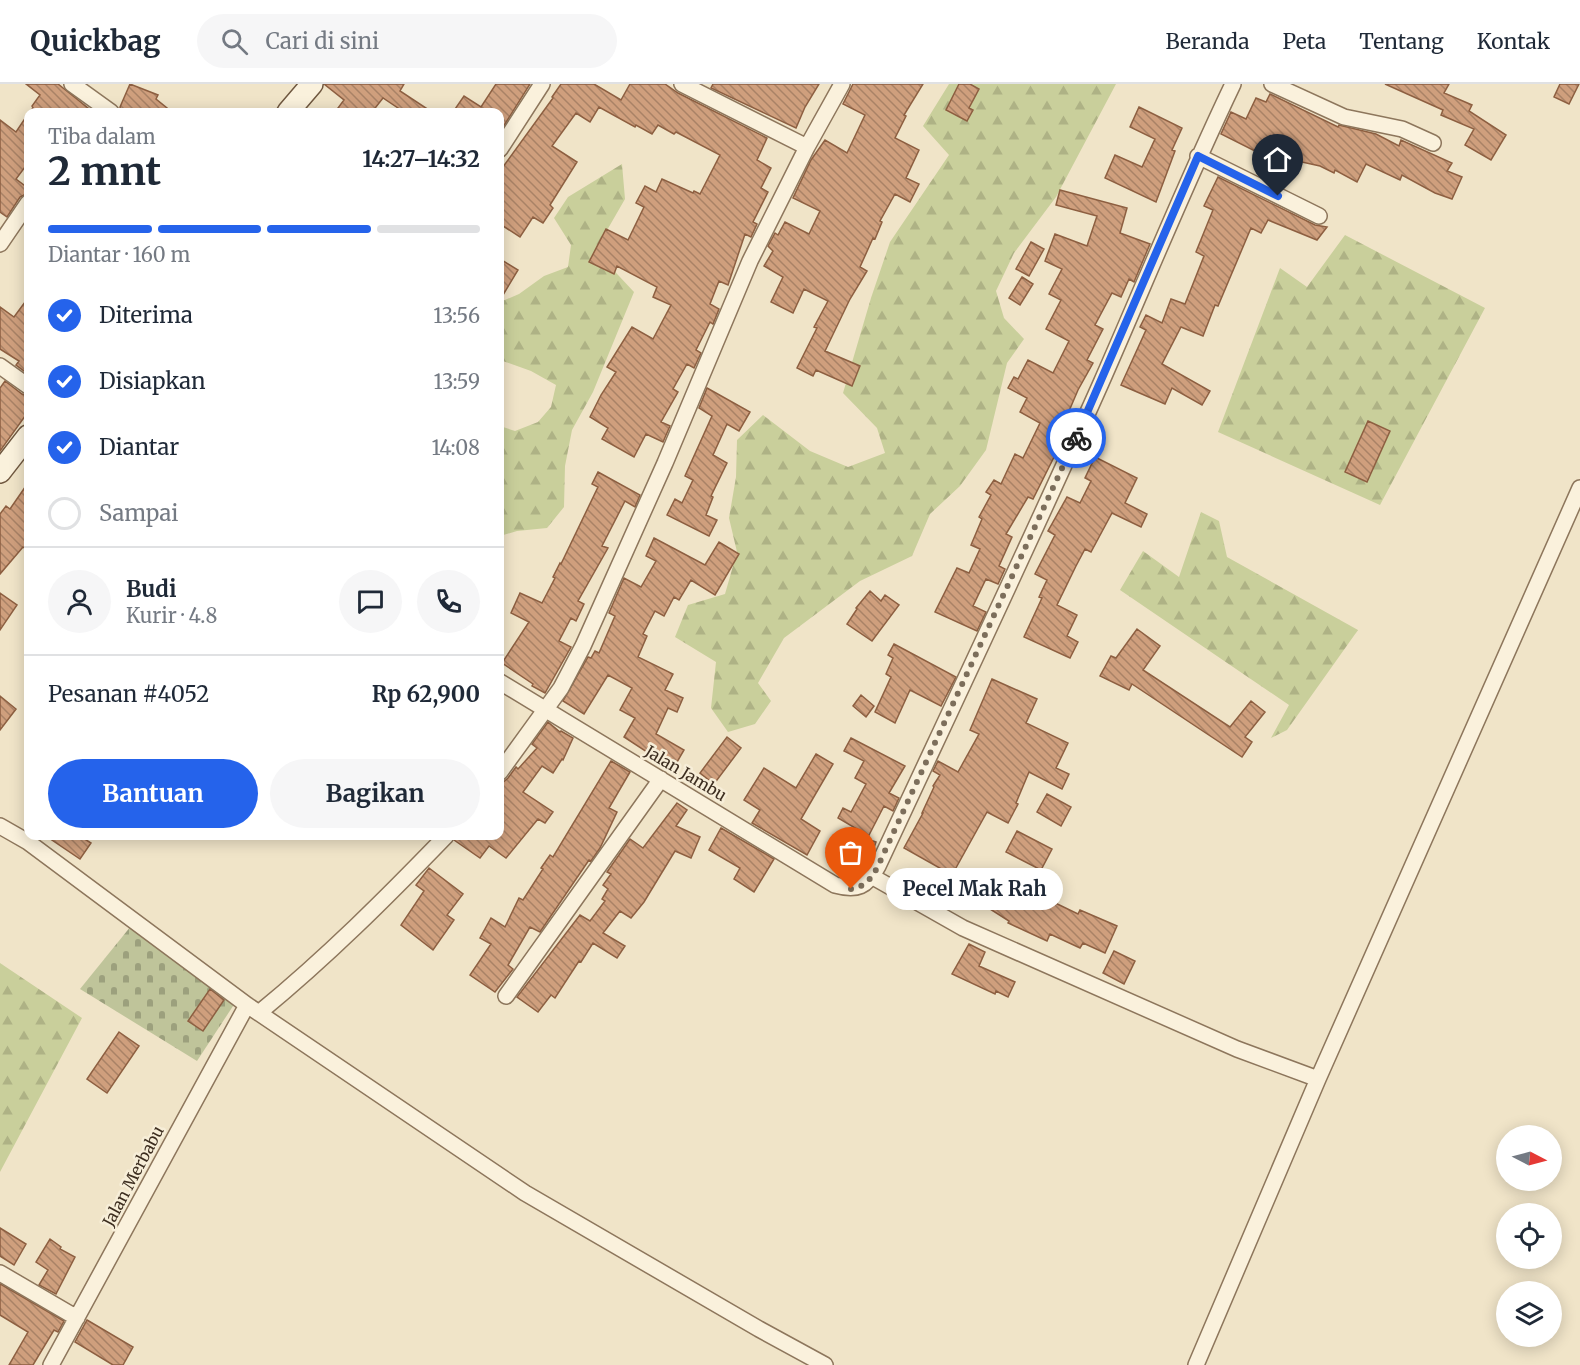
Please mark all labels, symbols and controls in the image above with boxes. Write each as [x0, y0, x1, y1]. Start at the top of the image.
search box [197, 14, 617, 68]
text: Quickbag [30, 23, 161, 59]
icon: search [218, 25, 251, 58]
text: Cari di sini [266, 27, 379, 55]
text: Beranda [1165, 28, 1249, 55]
text: Peta [1282, 28, 1326, 55]
text: Tentang [1359, 28, 1444, 55]
text: Kontak [1477, 28, 1550, 55]
text: Tiba dalam [48, 124, 156, 149]
pin [1252, 134, 1303, 196]
icon: home [1261, 143, 1294, 176]
text: 14:27–14:32 [362, 145, 480, 173]
text: 2 mnt [48, 147, 161, 196]
text: Diantar · 160 m [48, 242, 190, 267]
icon: check [48, 299, 81, 332]
text: Diterima [99, 301, 193, 329]
text: 13:56 [433, 303, 480, 328]
icon: check [48, 365, 81, 398]
text: Disiapkan [99, 367, 205, 395]
text: 13:59 [433, 369, 480, 394]
courier [1046, 408, 1106, 468]
icon: bike [1060, 422, 1093, 455]
icon: check [48, 431, 81, 464]
text: Diantar [99, 433, 179, 461]
text: 14:08 [431, 435, 480, 460]
text: Sampai [99, 499, 178, 527]
button: person [48, 570, 111, 633]
button: chat [339, 570, 402, 633]
button: phone [417, 570, 480, 633]
text: Budi [126, 575, 176, 603]
text: Kurir · 4.8 [126, 603, 217, 628]
text: Pesanan #4052 [48, 680, 209, 708]
text: Rp 62,900 [372, 680, 480, 708]
street label: Jalan Jambu [641, 740, 730, 805]
button: Bantuan [48, 759, 258, 828]
button: Bagikan [270, 759, 480, 828]
pin [825, 827, 876, 889]
icon: bag [834, 836, 867, 869]
callout: Pecel Mak Rah [887, 868, 1064, 910]
text: Pecel Mak Rah [902, 876, 1047, 901]
street label: Jalan Merbabu [98, 1122, 168, 1231]
north arrow [1496, 1125, 1562, 1191]
map controls [1496, 1125, 1562, 1347]
button: locate [1496, 1203, 1562, 1269]
button: layers [1496, 1281, 1562, 1347]

